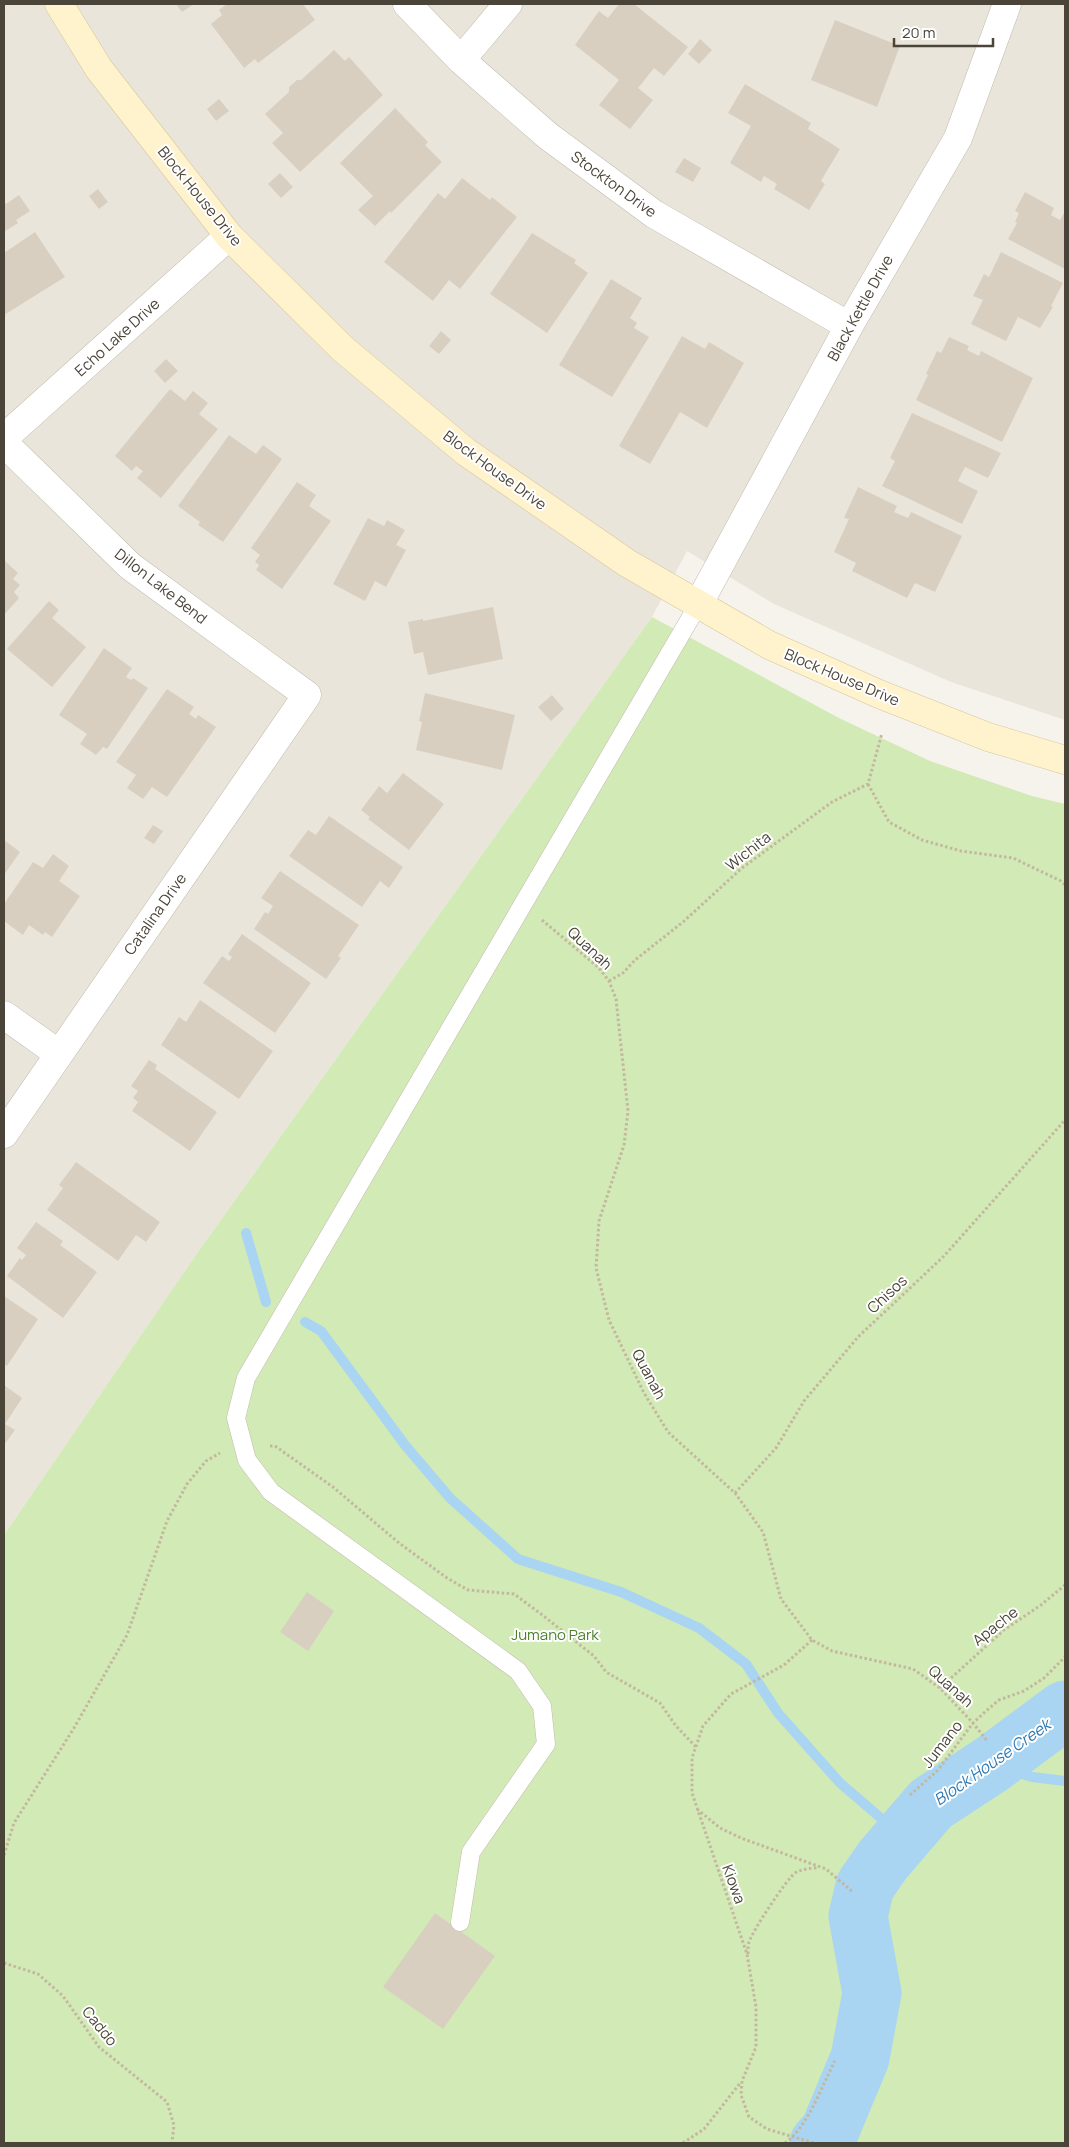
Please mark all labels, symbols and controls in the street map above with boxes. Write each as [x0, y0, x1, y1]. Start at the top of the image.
scale bar [894, 15, 993, 47]
text: 20 m [902, 22, 935, 43]
street label: Block House Drive [153, 142, 247, 251]
street label: Stockton Drive [567, 146, 661, 222]
street label: Black Kettle Drive [822, 251, 898, 365]
street label: Echo Lake Drive [70, 293, 164, 381]
street label: Block House Drive [439, 425, 551, 515]
street label: Dillon Lake Bend [110, 543, 212, 629]
street label: Block House Drive [781, 643, 903, 711]
street label: Wichita [721, 827, 775, 875]
street label: Catalina Drive [119, 869, 191, 959]
street label: Quanah [563, 922, 617, 974]
street label: Chisos [862, 1270, 912, 1318]
street label: Quanah [627, 1345, 671, 1403]
street label: Apache [968, 1601, 1022, 1650]
park label: Jumano Park [511, 1624, 599, 1645]
street label: Quanah [924, 1660, 978, 1712]
water label: Block House Creek [929, 1712, 1056, 1810]
street label: Jumano [917, 1716, 967, 1772]
street label: Kiowa [717, 1861, 751, 1907]
street label: Caddo [77, 2002, 123, 2050]

